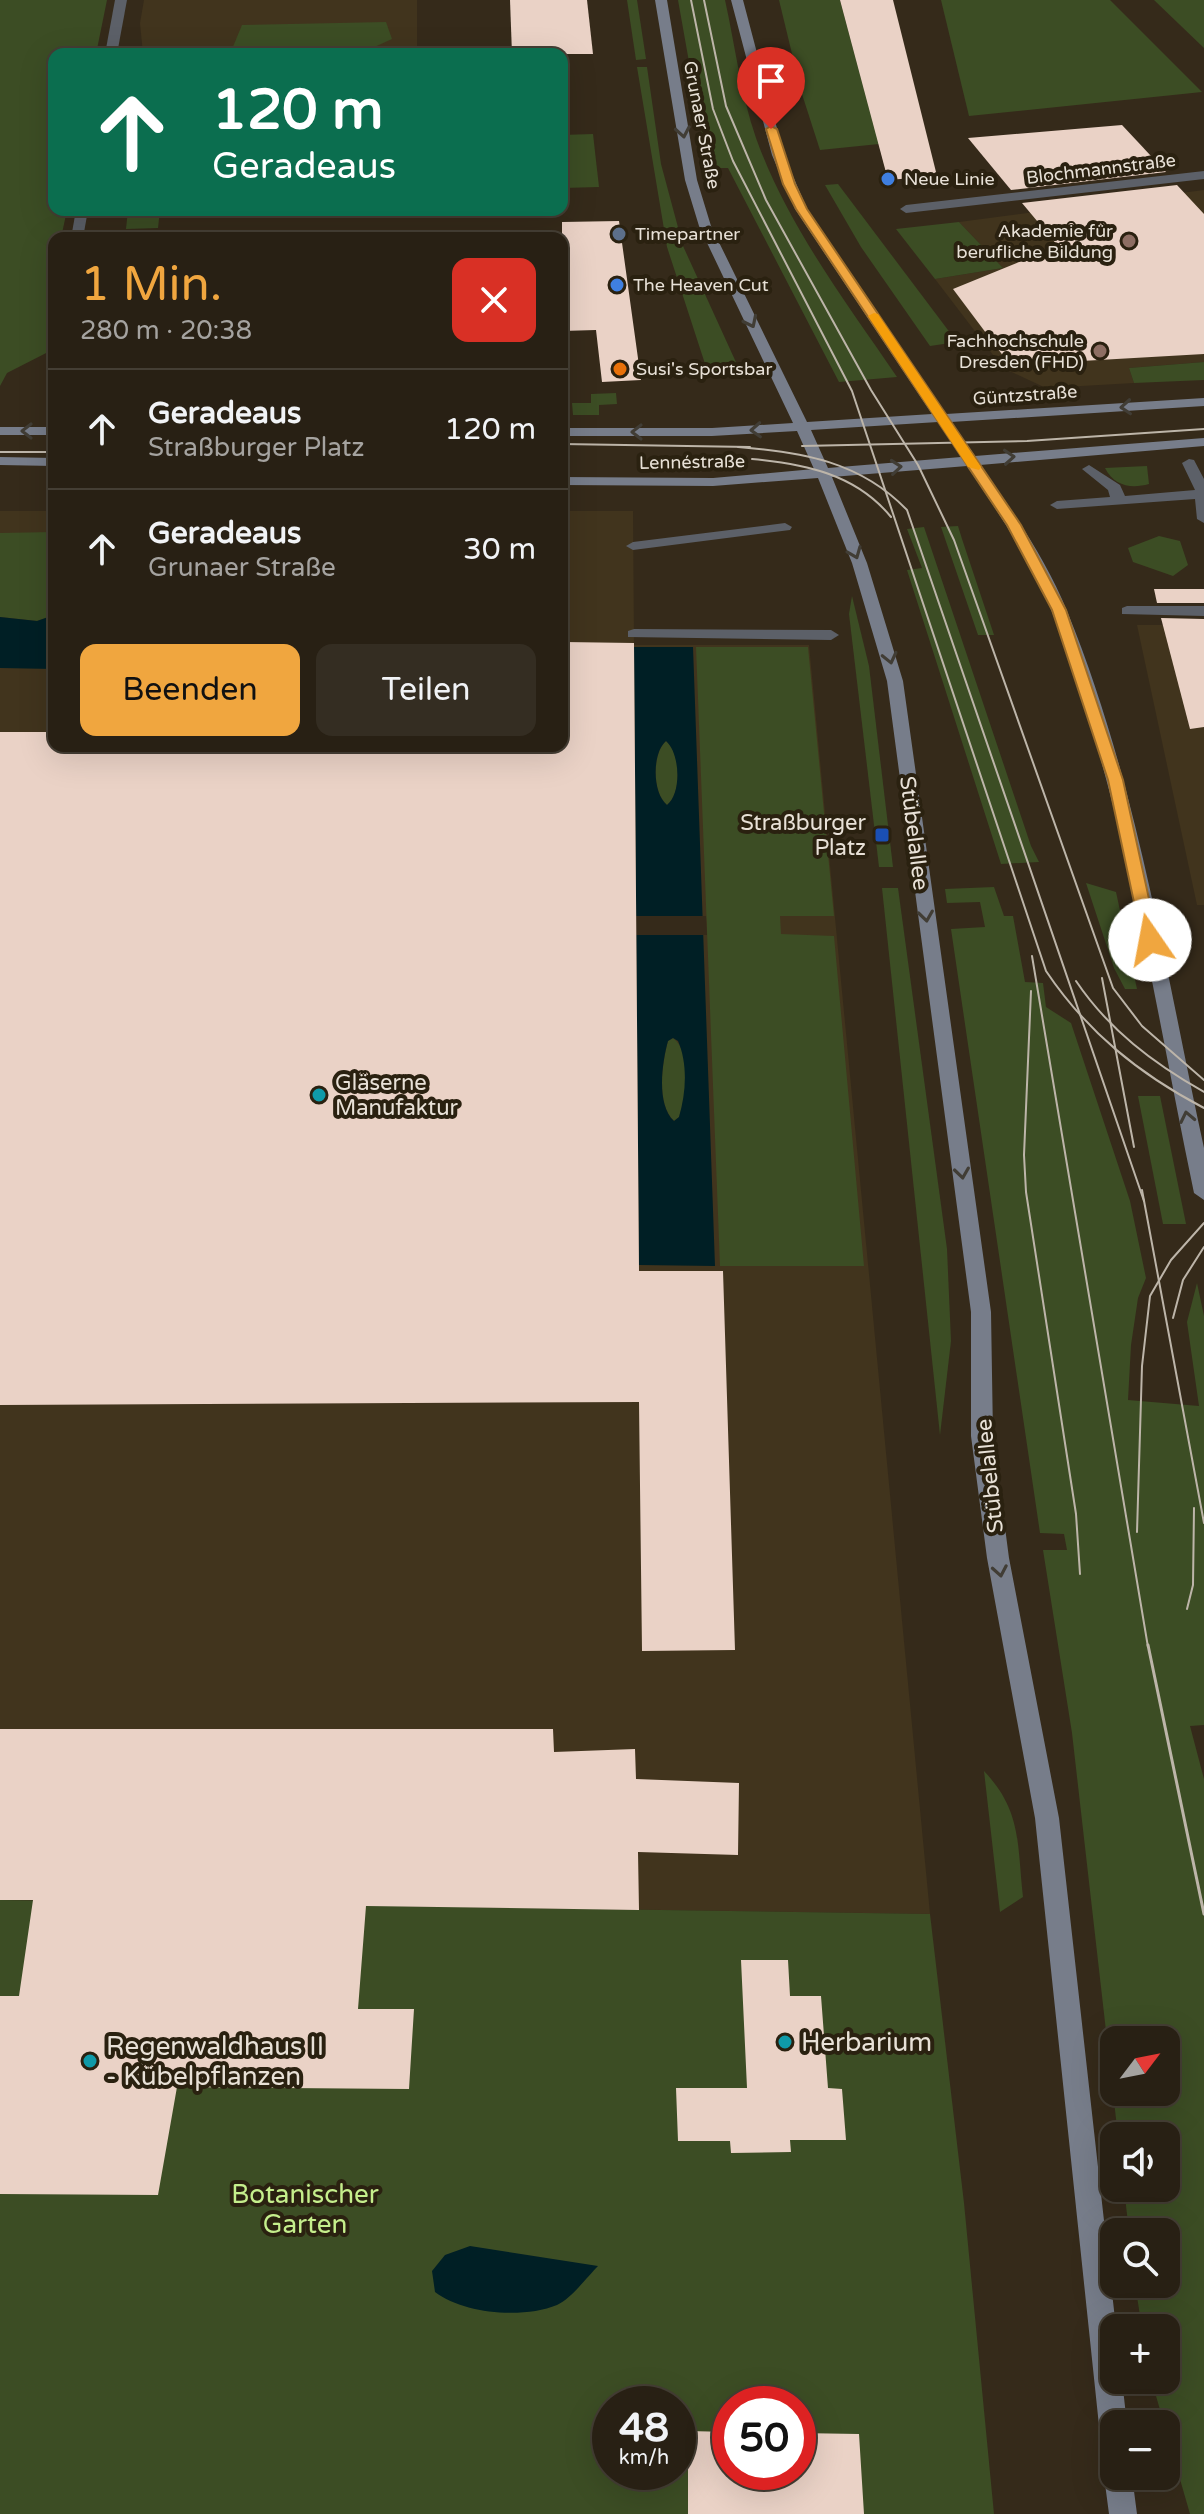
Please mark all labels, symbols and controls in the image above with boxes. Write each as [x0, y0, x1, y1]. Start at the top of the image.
pin [737, 47, 805, 129]
street label: Grunaer Straße [679, 59, 725, 191]
icon: arrive [749, 59, 793, 103]
text: 120 m [212, 77, 383, 144]
icon: ahead [80, 80, 184, 184]
one-way arrow [674, 125, 691, 139]
text: Geradeaus [212, 145, 396, 188]
street label: Blochmannstraße [1025, 149, 1177, 189]
place label: Neue Linie [904, 168, 995, 190]
marker: Neue Linie [879, 170, 897, 188]
place label: Akademie für berufliche Bildung [956, 220, 1113, 263]
place label: Timepartner [635, 223, 740, 245]
marker: Timepartner [610, 225, 628, 243]
marker: Akademie für berufliche Bildung [1120, 232, 1138, 250]
text: 1 Min. [80, 256, 222, 314]
button: close [452, 258, 536, 342]
place label: The Heaven Cut [633, 274, 769, 296]
marker: The Heaven Cut [608, 276, 626, 294]
one-way arrow [741, 313, 757, 328]
text: 280 m · 20:38 [80, 315, 252, 346]
place label: Fachhochschule Dresden (FHD) [947, 330, 1084, 373]
marker: Fachhochschule Dresden (FHD) [1091, 342, 1109, 360]
place label: Susi's Sportsbar [636, 358, 772, 380]
marker: Susi's Sportsbar [611, 360, 629, 378]
street label: Güntzstraße [972, 380, 1078, 410]
text: Geradeaus [148, 395, 301, 432]
one-way arrow [1119, 398, 1132, 415]
icon: ahead [80, 407, 124, 451]
text: 120 m [444, 411, 536, 448]
one-way arrow [749, 421, 762, 438]
one-way arrow [20, 422, 33, 440]
one-way arrow [630, 423, 643, 441]
text: Straßburger Platz [148, 432, 364, 463]
one-way arrow [1003, 449, 1016, 466]
street label: Lennéstraße [639, 450, 745, 474]
one-way arrow [890, 459, 903, 476]
text: Geradeaus [148, 515, 301, 552]
icon: ahead [80, 527, 124, 571]
text: 30 m [463, 531, 536, 568]
one-way arrow [845, 545, 862, 559]
text: Grunaer Straße [148, 552, 336, 583]
button: Beenden [80, 644, 300, 736]
button: Teilen [316, 644, 536, 736]
one-way arrow [881, 651, 898, 665]
street label: Stübelallee [894, 775, 934, 892]
place label: Straßburger Platz [740, 810, 867, 861]
marker: Straßburger Platz [873, 826, 891, 844]
position arrow [1108, 898, 1192, 982]
one-way arrow [917, 909, 934, 923]
place label: Gläserne Manufaktur [335, 1070, 459, 1121]
marker: Gläserne Manufaktur [310, 1086, 328, 1104]
one-way arrow [1179, 1110, 1196, 1124]
one-way arrow [953, 1166, 970, 1180]
street label: Stübelallee [971, 1417, 1009, 1534]
one-way arrow [991, 1564, 1008, 1577]
north arrow [1100, 2026, 1180, 2106]
map controls [1100, 2026, 1180, 2490]
place label: Herbarium [801, 2027, 932, 2058]
place label: Regenwaldhaus II - Kübelpflanzen [106, 2031, 324, 2092]
marker: Herbarium [776, 2033, 794, 2051]
marker: Regenwaldhaus II - Kübelpflanzen [81, 2052, 99, 2070]
button: sound [1100, 2122, 1180, 2202]
park label: Botanischer Garten [231, 2179, 379, 2240]
button: search [1100, 2218, 1180, 2298]
button: + [1100, 2314, 1180, 2394]
speed limit sign: 50 [712, 2386, 816, 2490]
text: 48 [619, 2404, 669, 2452]
button: − [1100, 2410, 1180, 2490]
text: km/h [619, 2446, 669, 2470]

